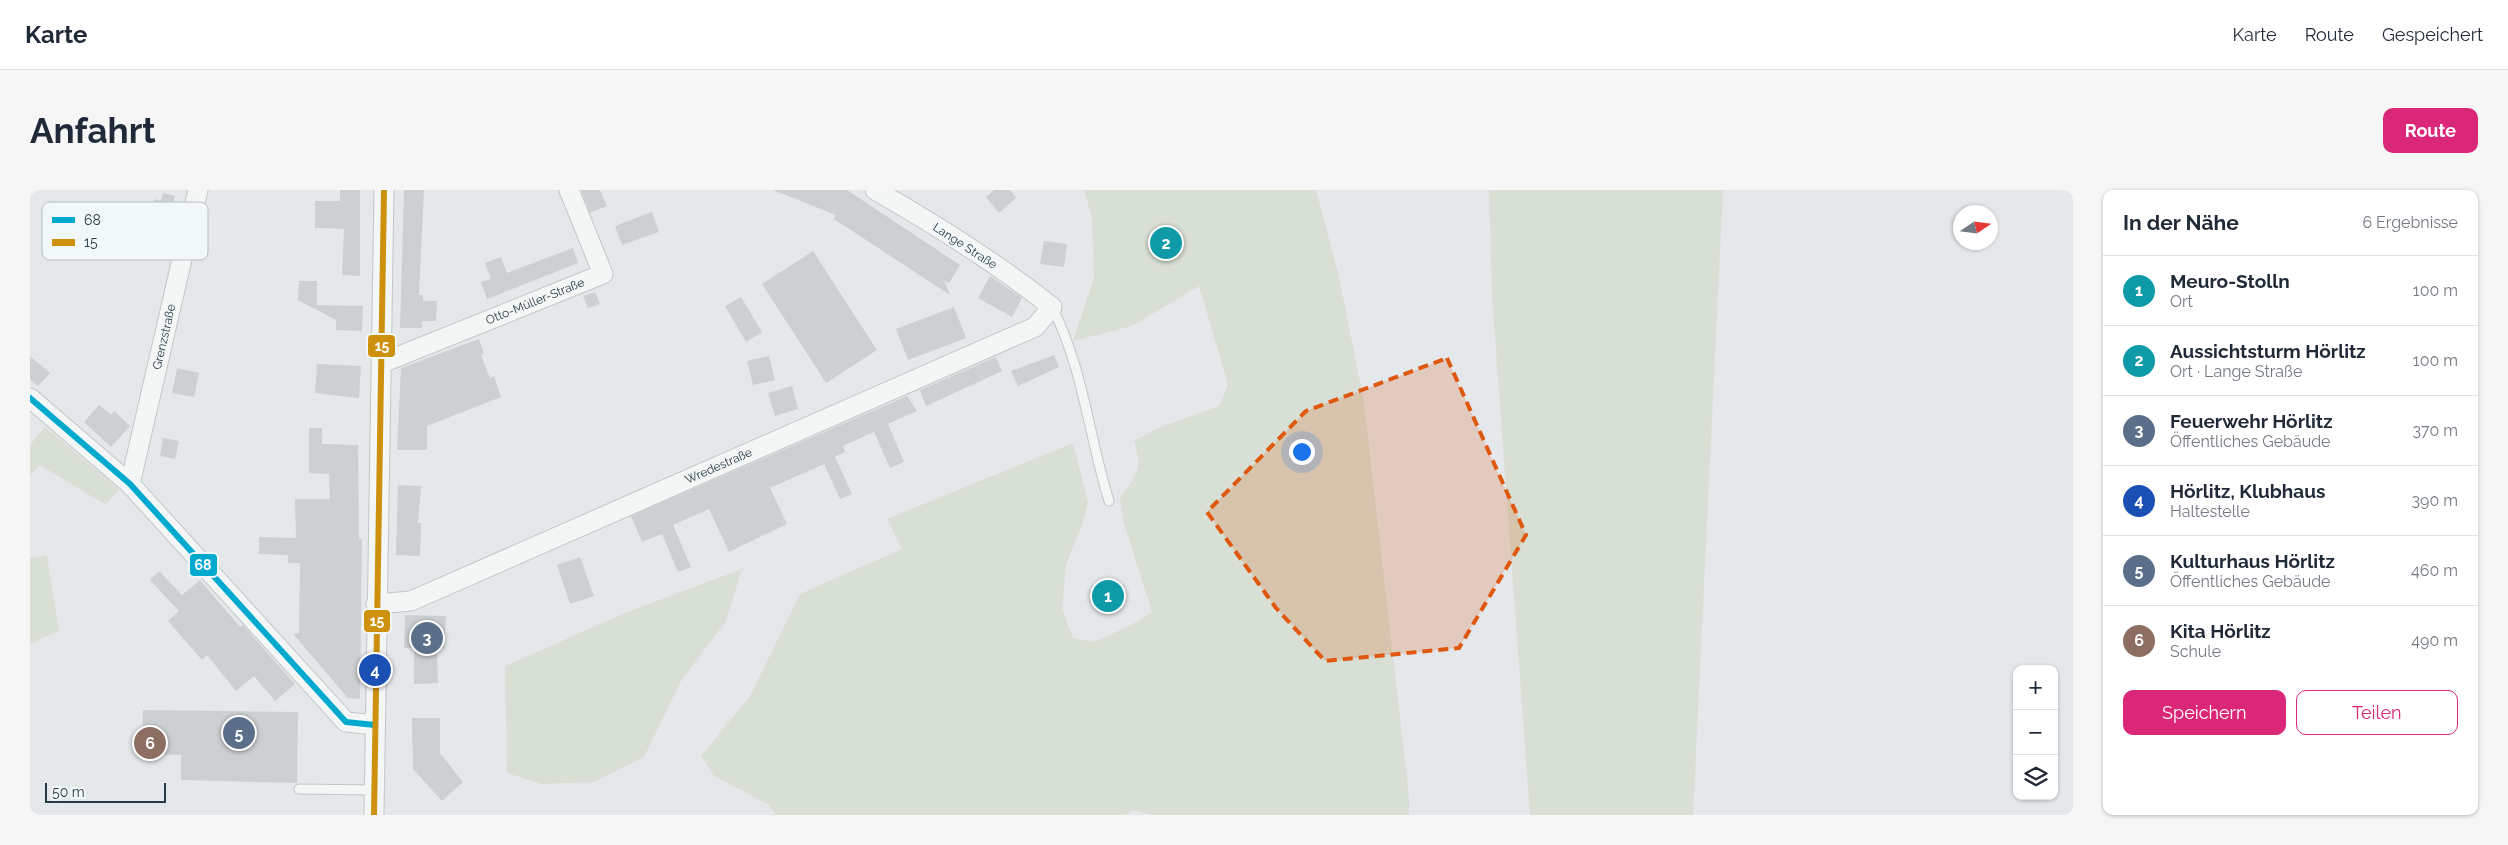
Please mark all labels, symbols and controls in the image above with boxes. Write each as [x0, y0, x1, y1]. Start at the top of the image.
text: Karte [25, 20, 87, 49]
text: Karte [2233, 24, 2277, 45]
text: Route [2305, 24, 2354, 45]
text: Gespeichert [2382, 24, 2483, 45]
button: Route [2383, 108, 2478, 153]
text: Anfahrt [30, 110, 156, 151]
legend [42, 202, 208, 260]
north arrow [1953, 205, 1998, 250]
text: In der Nähe [2123, 210, 2239, 235]
text: 68 [84, 212, 101, 228]
text: 6 Ergebnisse [2362, 213, 2458, 232]
street label: Lange Straße [930, 220, 1000, 272]
pin: 2 [1150, 224, 1182, 262]
text: 15 [84, 234, 98, 250]
text: Meuro-Stolln [2170, 270, 2290, 292]
street label: Otto-Müller-Straße [484, 275, 586, 327]
text: 1 [2135, 281, 2143, 300]
text: 100 m [2413, 281, 2458, 300]
text: Ort [2170, 292, 2193, 311]
street label: Grenzstraße [150, 303, 178, 371]
line badge: 15 [367, 334, 396, 358]
text: 15 [375, 338, 390, 354]
text: Aussichtsturm Hörlitz [2170, 340, 2366, 362]
text: 2 [2134, 351, 2144, 370]
text: 100 m [2413, 351, 2458, 370]
text: Ort · Lange Straße [2170, 362, 2302, 381]
text: Feuerwehr Hörlitz [2170, 410, 2333, 432]
text: 3 [2135, 421, 2143, 440]
text: 370 m [2412, 421, 2458, 440]
text: Öffentliches Gebäude [2170, 432, 2331, 451]
your location [1289, 439, 1315, 465]
street label: Wredestraße [683, 445, 754, 487]
text: Hörlitz, Klubhaus [2170, 480, 2325, 502]
text: 4 [2134, 491, 2144, 510]
text: 390 m [2412, 491, 2458, 510]
text: Haltestelle [2170, 502, 2250, 521]
text: Kulturhaus Hörlitz [2170, 550, 2335, 572]
line badge: 68 [189, 553, 218, 577]
text: 68 [195, 557, 211, 573]
text: 5 [2135, 561, 2143, 580]
text: 460 m [2411, 561, 2458, 580]
text: Öffentliches Gebäude [2170, 572, 2331, 591]
pin: 1 [1092, 577, 1124, 615]
line badge: 15 [363, 609, 391, 633]
text: 15 [370, 613, 385, 629]
pin: 3 [411, 619, 443, 657]
text: Kita Hörlitz [2170, 620, 2271, 642]
text: 6 [2134, 631, 2144, 650]
text: 490 m [2411, 631, 2458, 650]
text: Schule [2170, 642, 2221, 661]
pin: 4 [359, 651, 391, 689]
map controls [2013, 665, 2058, 800]
button: + [2013, 665, 2058, 710]
button: Speichern [2123, 690, 2286, 735]
button: Teilen [2296, 690, 2458, 735]
button: − [2013, 710, 2058, 755]
pin: 5 [223, 714, 255, 752]
pin: 6 [134, 724, 166, 762]
button: layers [2013, 755, 2058, 800]
scale bar [45, 780, 166, 803]
text: 50 m [52, 784, 85, 800]

